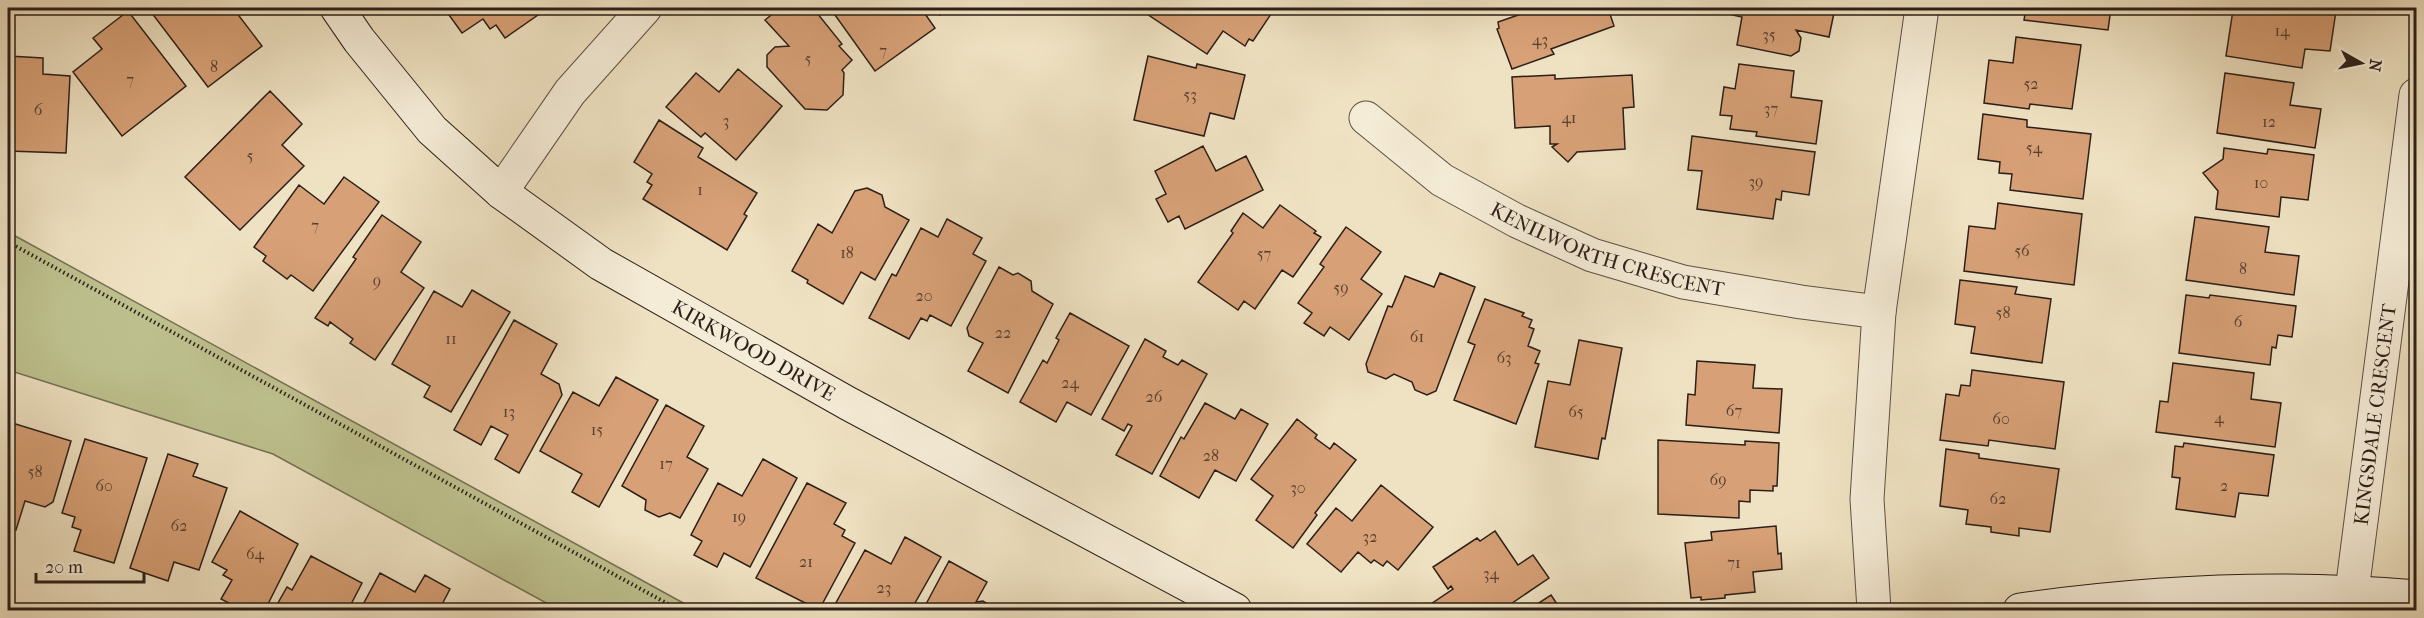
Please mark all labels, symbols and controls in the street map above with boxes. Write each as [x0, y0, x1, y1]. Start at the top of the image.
house number: 14 [2274, 21, 2290, 40]
house number: 35 [1762, 25, 1776, 44]
house number: 43 [1532, 30, 1548, 49]
north arrow [2331, 33, 2391, 93]
house number: 7 [879, 41, 887, 60]
house number: 5 [805, 49, 812, 68]
house number: 8 [210, 57, 218, 76]
text: N [2365, 58, 2386, 74]
house number: 7 [126, 70, 134, 89]
house number: 52 [2023, 74, 2039, 93]
house number: 53 [1183, 85, 1197, 104]
house number: 37 [1764, 99, 1778, 118]
house number: 6 [34, 100, 43, 119]
house number: 41 [1561, 108, 1577, 127]
house number: 3 [723, 111, 729, 130]
house number: 12 [2262, 112, 2276, 131]
house number: 54 [2026, 138, 2043, 157]
house number: 5 [247, 146, 254, 165]
house number: 39 [1749, 172, 1763, 191]
house number: 10 [2254, 173, 2268, 192]
house number: 1 [697, 180, 703, 199]
street label: KENILWORTH CRESCENT [1487, 197, 1727, 300]
house number: 7 [311, 216, 319, 235]
house number: 56 [2014, 241, 2030, 260]
house number: 18 [840, 243, 854, 262]
house number: 57 [1257, 244, 1272, 263]
house number: 8 [2239, 259, 2247, 278]
house number: 9 [373, 271, 381, 290]
house number: 59 [1333, 278, 1349, 297]
house number: 20 [915, 286, 933, 305]
street label: KIRKWOOD DRIVE [668, 295, 839, 405]
street label: KINGSDALE CRESCENT [2349, 302, 2401, 527]
house number: 58 [1996, 303, 2010, 322]
house number: 6 [2234, 312, 2243, 331]
house number: 22 [995, 323, 1011, 342]
house number: 61 [1410, 327, 1424, 346]
house number: 11 [445, 329, 457, 348]
house number: 63 [1496, 348, 1512, 367]
house number: 24 [1061, 373, 1079, 392]
house number: 26 [1146, 387, 1163, 406]
house number: 67 [1726, 401, 1742, 420]
house number: 13 [503, 402, 515, 421]
house number: 65 [1568, 402, 1584, 421]
house number: 4 [2214, 408, 2224, 427]
house number: 60 [1992, 409, 2010, 428]
house number: 15 [591, 420, 603, 439]
house number: 28 [1203, 446, 1219, 465]
house number: 17 [659, 454, 673, 473]
house number: 58 [28, 462, 42, 481]
house number: 69 [1709, 470, 1727, 489]
house number: 60 [95, 476, 113, 495]
house number: 2 [2220, 476, 2228, 495]
house number: 30 [1290, 478, 1306, 497]
house number: 62 [1990, 489, 2006, 508]
house number: 19 [732, 507, 746, 526]
house number: 62 [171, 516, 187, 535]
house number: 32 [1363, 527, 1377, 546]
house number: 64 [246, 544, 265, 563]
scale bar [36, 546, 144, 584]
house number: 21 [799, 552, 813, 571]
house number: 71 [1727, 553, 1741, 572]
text: 20 m [45, 557, 83, 578]
house number: 34 [1483, 564, 1500, 583]
house number: 23 [877, 578, 891, 597]

